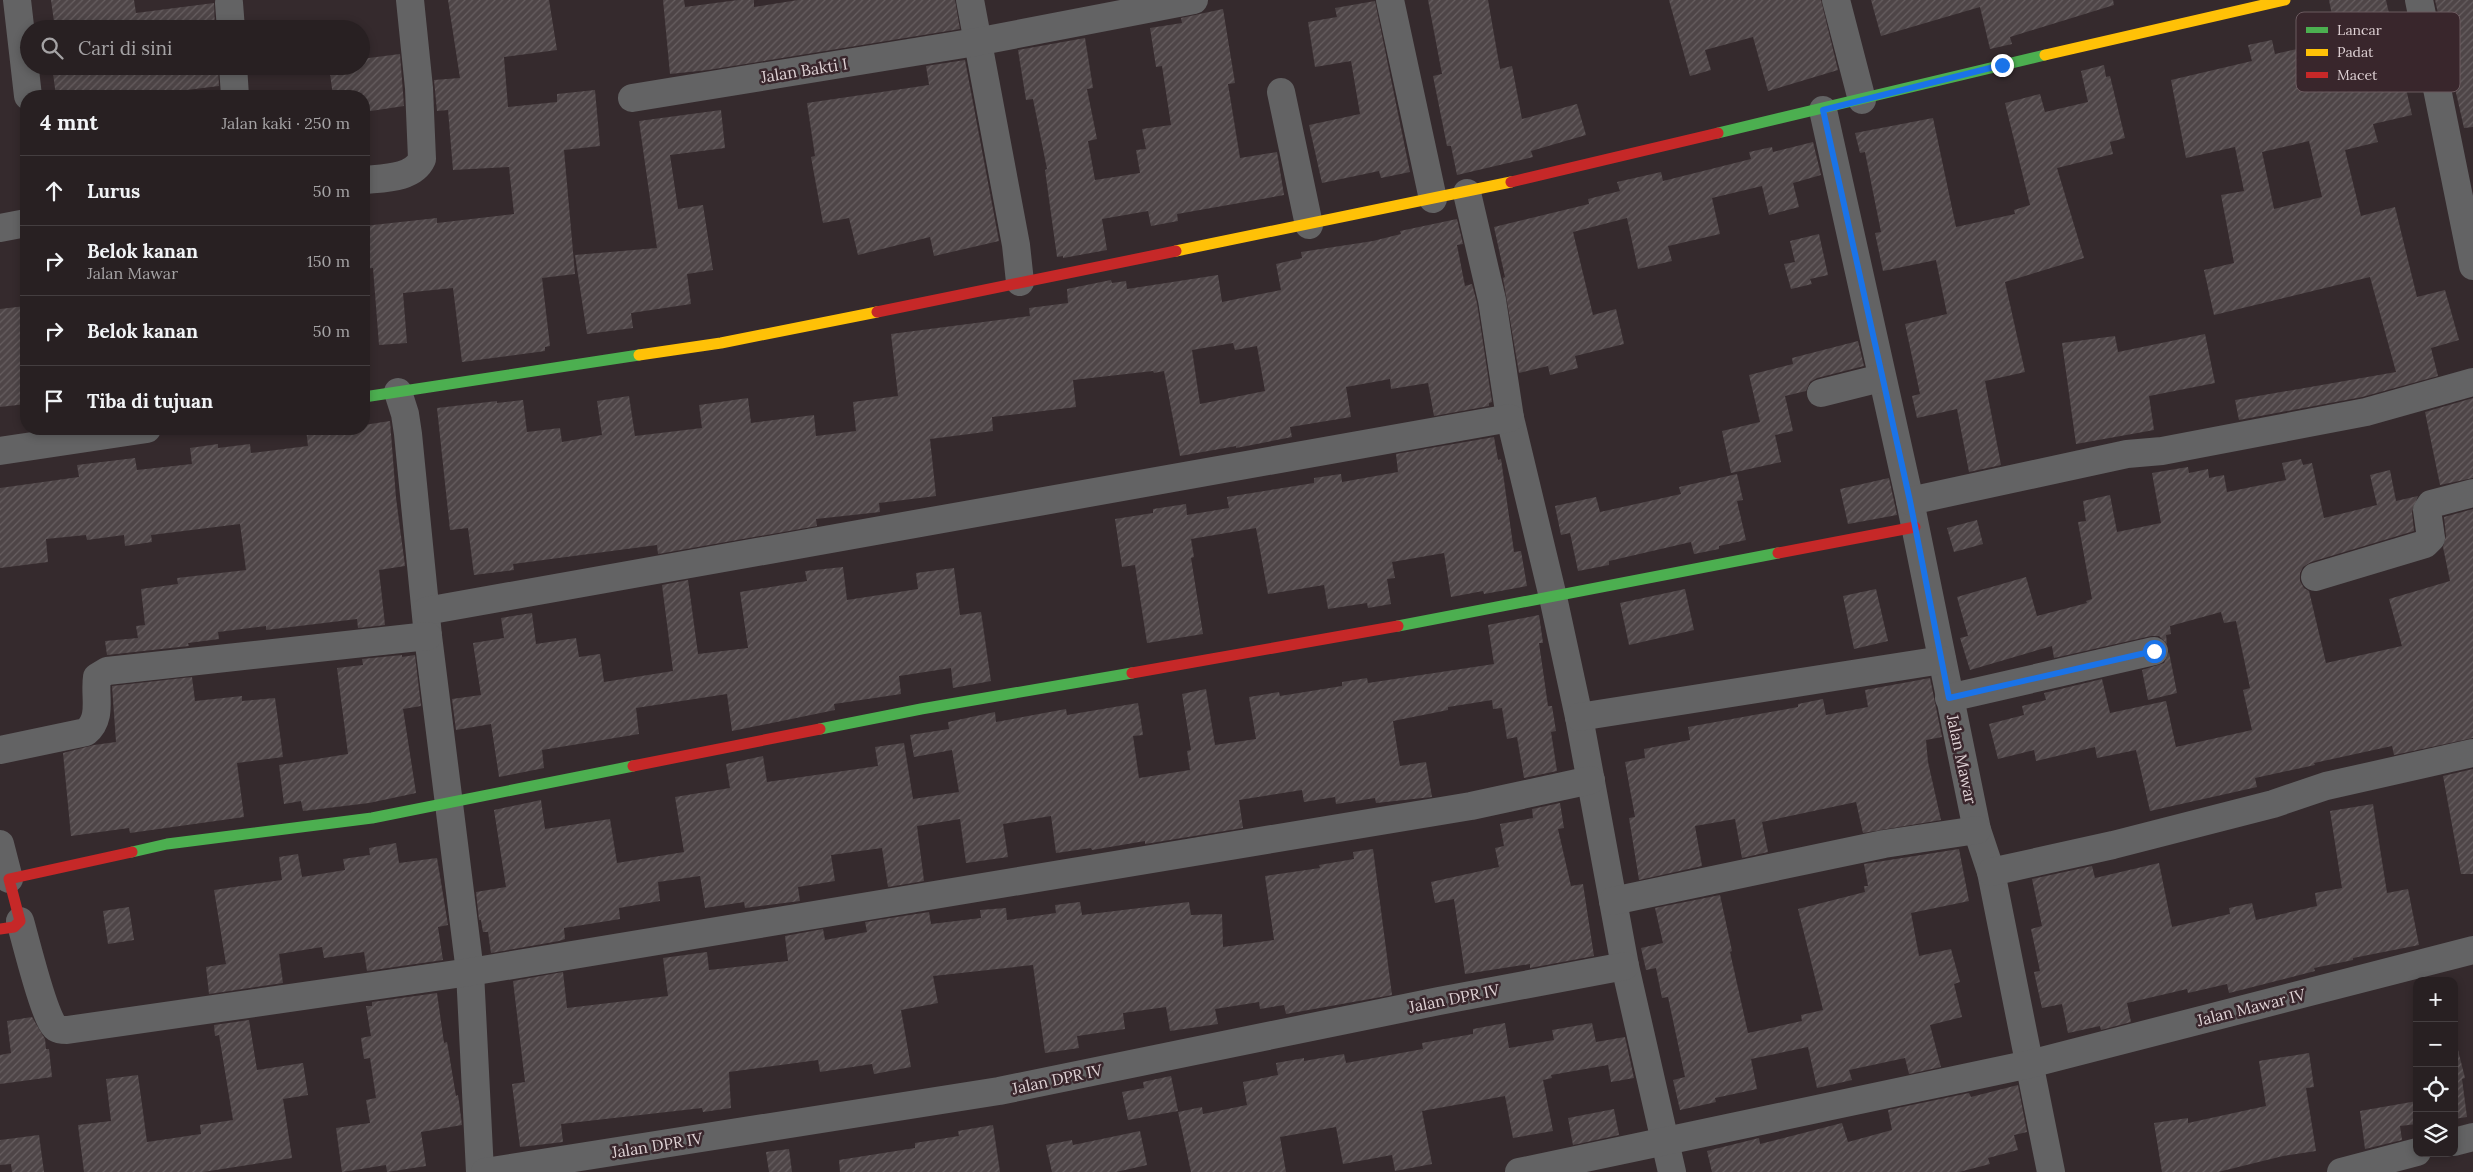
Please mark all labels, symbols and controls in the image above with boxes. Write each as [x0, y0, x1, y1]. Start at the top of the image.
legend [2296, 12, 2460, 92]
search box [20, 20, 370, 75]
text: Lancar [2337, 21, 2382, 39]
icon: search [38, 34, 66, 62]
text: Cari di sini [78, 36, 172, 60]
text: Padat [2337, 43, 2374, 61]
street label: Jalan Bakti I [758, 53, 849, 87]
route end [1991, 54, 2014, 77]
text: Macet [2337, 66, 2378, 84]
text: 4 mnt [40, 109, 98, 136]
text: Jalan kaki · 250 m [221, 113, 350, 133]
icon: ahead [40, 177, 68, 205]
text: Lurus [87, 179, 140, 203]
text: 50 m [313, 181, 350, 201]
text: Belok kanan [87, 239, 198, 263]
icon: right [40, 247, 68, 275]
text: 150 m [307, 251, 350, 271]
text: Jalan Mawar [87, 263, 178, 283]
icon: right [40, 317, 68, 345]
text: Belok kanan [87, 319, 198, 343]
text: 50 m [313, 321, 350, 341]
icon: arrive [40, 387, 68, 415]
text: Tiba di tujuan [87, 389, 213, 413]
route start [2143, 640, 2166, 663]
street label: Jalan Mawar [1943, 711, 1981, 806]
map controls [2413, 977, 2458, 1157]
button: + [2413, 977, 2458, 1022]
street label: Jalan DPR IV [1406, 979, 1502, 1017]
street label: Jalan Mawar IV [2194, 984, 2308, 1030]
button: − [2413, 1022, 2458, 1067]
street label: Jalan DPR IV [1009, 1060, 1105, 1099]
button: locate [2413, 1067, 2458, 1112]
button: layers [2413, 1112, 2458, 1157]
street label: Jalan DPR IV [609, 1128, 705, 1162]

